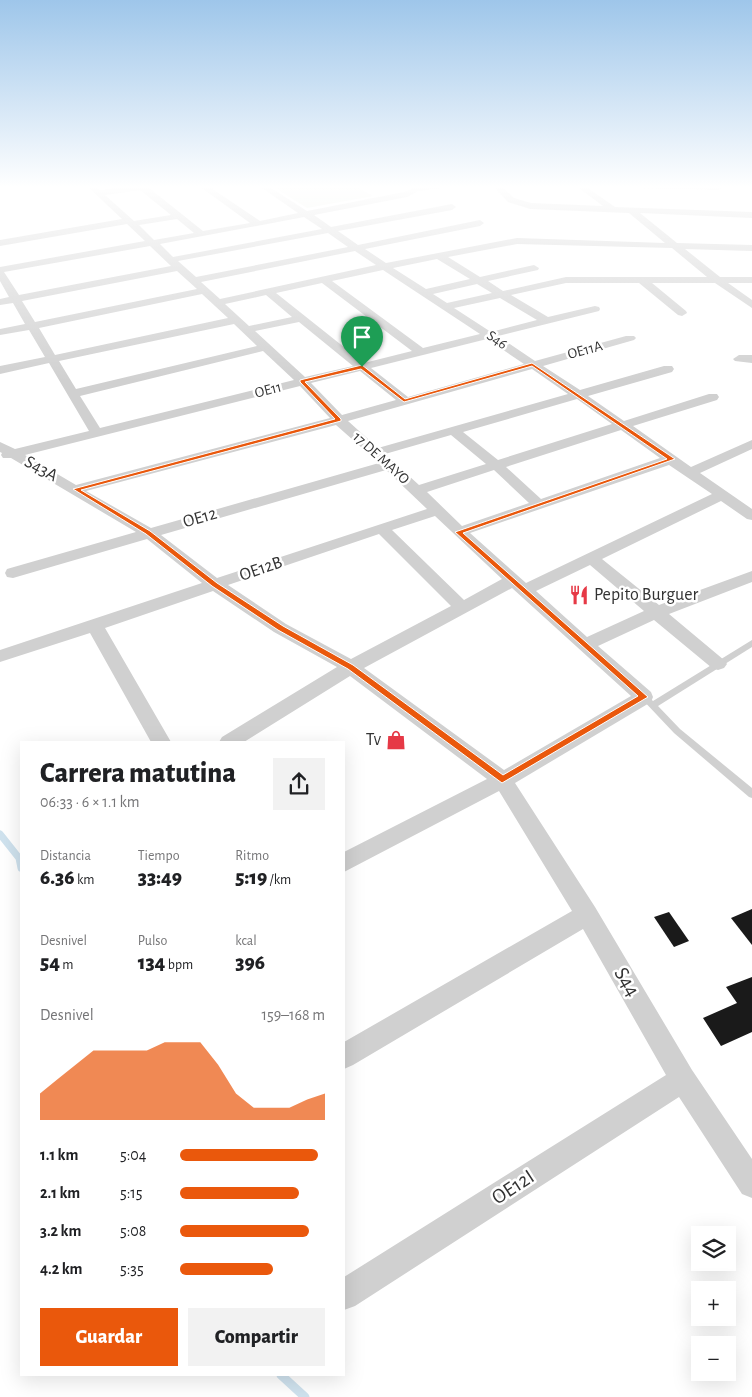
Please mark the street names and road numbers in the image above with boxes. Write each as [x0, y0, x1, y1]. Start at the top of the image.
street label: S46 [484, 328, 510, 352]
street label: OE11A [566, 338, 605, 362]
street label: OE11 [253, 379, 283, 401]
street label: 17 DE MAYO [350, 429, 412, 487]
street label: S43A [21, 453, 61, 486]
street label: OE12 [181, 505, 219, 531]
street label: OE12B [237, 553, 285, 585]
street label: S44 [610, 964, 644, 1000]
street label: OE12I [488, 1166, 538, 1208]

